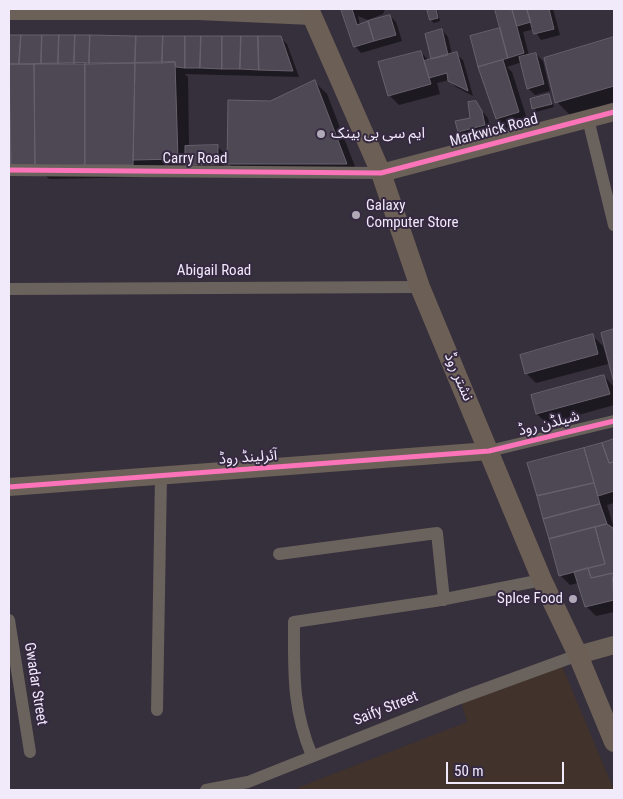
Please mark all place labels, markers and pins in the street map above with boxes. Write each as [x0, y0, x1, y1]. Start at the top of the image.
place label: ایم سی بی بینک [331, 125, 425, 143]
marker: ایم سی بی بینک [315, 128, 327, 140]
place label: Galaxy Computer Store [366, 197, 459, 232]
marker: Galaxy Computer Store [350, 209, 362, 221]
place label: SpIce Food [497, 590, 563, 608]
marker: SpIce Food [567, 593, 579, 605]

